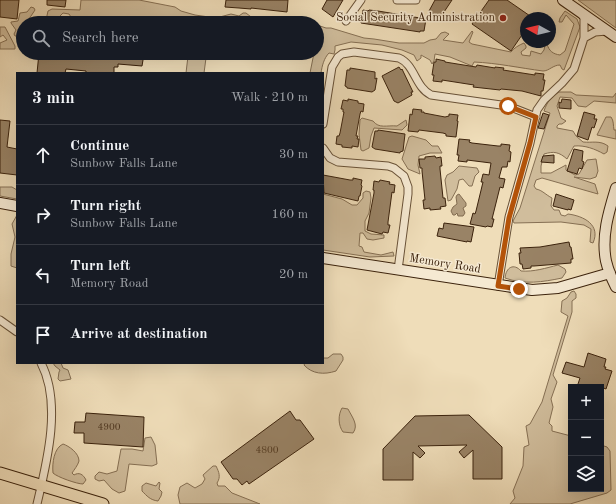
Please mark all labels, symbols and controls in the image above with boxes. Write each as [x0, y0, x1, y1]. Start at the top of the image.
place label: Social Security Administration [336, 12, 496, 24]
north arrow [520, 12, 556, 48]
marker: Social Security Administration [498, 13, 508, 23]
search box [16, 16, 324, 60]
icon: search [30, 27, 52, 49]
text: Search here [62, 31, 139, 46]
text: 3 min [32, 90, 75, 107]
text: Walk · 210 m [231, 91, 308, 104]
route start [499, 97, 517, 115]
text: Continue [70, 139, 129, 154]
icon: ahead [32, 144, 54, 166]
text: 30 m [279, 148, 308, 161]
text: Sunbow Falls Lane [70, 157, 177, 170]
text: Turn right [70, 199, 141, 214]
icon: right [32, 204, 54, 226]
text: 160 m [271, 208, 308, 221]
text: Sunbow Falls Lane [70, 217, 177, 230]
street label: Memory Road [408, 252, 482, 276]
text: Turn left [70, 259, 130, 274]
icon: left [32, 264, 54, 286]
text: 20 m [279, 268, 308, 281]
text: Memory Road [70, 277, 148, 290]
route end [510, 280, 528, 298]
icon: arrive [32, 324, 54, 346]
text: Arrive at destination [70, 327, 208, 342]
map controls [568, 384, 604, 492]
button: + [568, 384, 604, 420]
button: − [568, 420, 604, 456]
house number: 4900 [97, 422, 121, 432]
house number: 4800 [255, 445, 279, 455]
button: layers [568, 456, 604, 492]

